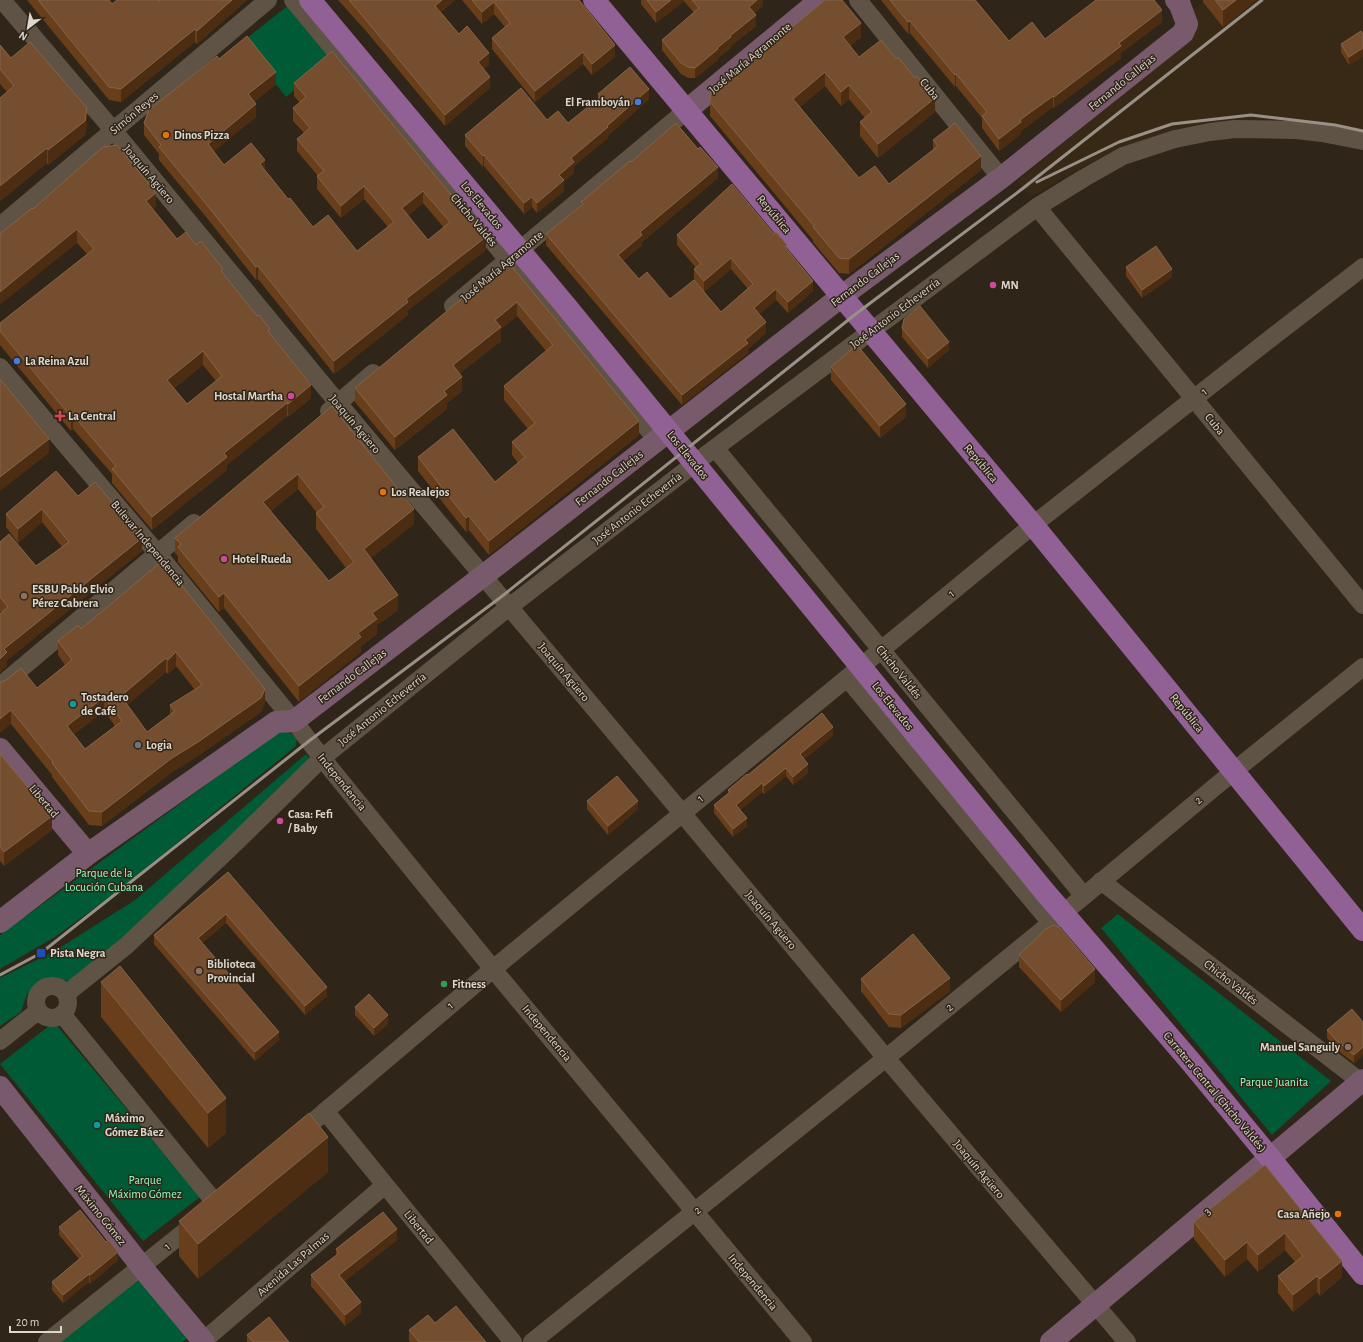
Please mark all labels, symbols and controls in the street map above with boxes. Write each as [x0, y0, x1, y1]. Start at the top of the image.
north arrow [8, 8, 48, 48]
street label: José María Agramonte [707, 20, 793, 96]
text: N [17, 29, 29, 43]
street label: Fernando Callejas [1086, 51, 1158, 113]
street label: Cuba [918, 76, 942, 102]
street label: Simón Reyes [108, 90, 161, 137]
place label: El Framboyán [565, 96, 630, 109]
marker: El Framboyán [633, 97, 643, 107]
place label: Dinos Pizza [174, 129, 230, 141]
marker: Dinos Pizza [161, 130, 171, 140]
street label: Joaquín Agüero [121, 142, 177, 206]
street label: Los Elevados [459, 179, 505, 231]
street label: Chicho Valdés [449, 191, 499, 249]
street label: República [755, 192, 794, 236]
street label: José María Agramonte [459, 228, 545, 304]
street label: Fernando Callejas [828, 249, 902, 309]
street label: José Antonio Echeverría [848, 275, 943, 351]
place label: MN [1001, 279, 1019, 291]
marker: MN [988, 280, 998, 290]
place label: La Reina Azul [25, 355, 89, 367]
marker: La Reina Azul [12, 356, 22, 366]
street label: 1 [1199, 385, 1209, 397]
place label: Hostal Martha [214, 390, 283, 402]
marker: Hostal Martha [286, 391, 296, 401]
street label: Joaquín Agüero [327, 392, 383, 456]
place label: La Central [68, 410, 116, 422]
marker: La Central [55, 411, 65, 421]
street label: Cuba [1203, 411, 1227, 437]
street label: Los Elevados [665, 429, 711, 481]
street label: República [962, 441, 1001, 485]
street label: Fernando Callejas [573, 448, 646, 509]
street label: José Antonio Echeverría [590, 469, 684, 546]
place label: Los Realejos [391, 486, 450, 499]
marker: Los Realejos [378, 487, 388, 497]
street label: Bulevar Independencia [109, 498, 187, 588]
place label: Hotel Rueda [232, 553, 292, 565]
marker: Hotel Rueda [219, 554, 229, 564]
place label: ESBU Pablo Elvio Pérez Cabrera [32, 583, 114, 609]
street label: 1 [946, 587, 956, 599]
marker: ESBU Pablo Elvio Pérez Cabrera [19, 591, 29, 601]
street label: Joaquín Agüero [536, 640, 592, 704]
street label: Chicho Valdés [874, 643, 924, 701]
street label: Fernando Callejas [315, 646, 389, 706]
street label: José Antonio Echeverría [336, 670, 429, 748]
street label: Los Elevados [870, 680, 916, 732]
place label: Tostadero de Café [81, 691, 129, 717]
street label: República [1168, 691, 1206, 735]
marker: Tostadero de Café [68, 699, 78, 709]
place label: Logia [146, 739, 172, 751]
marker: Logia [133, 740, 143, 750]
street label: Independencia [315, 751, 369, 813]
street label: Libertad [27, 782, 61, 820]
street label: 1 [695, 792, 705, 804]
street label: 2 [1192, 793, 1204, 806]
place label: Casa: Fefi / Baby [287, 808, 333, 835]
marker: Casa: Fefi / Baby [275, 816, 285, 826]
park label: Parque de la Locución Cubana [65, 867, 144, 893]
street label: Joaquín Agüero [743, 888, 799, 952]
marker: Pista Negra [35, 947, 47, 959]
place label: Pista Negra [50, 947, 106, 959]
street label: Chicho Valdés [1202, 957, 1260, 1007]
place label: Biblioteca Provincial [207, 958, 256, 984]
marker: Biblioteca Provincial [194, 966, 204, 976]
place label: Fitness [452, 978, 486, 990]
marker: Fitness [439, 979, 449, 989]
street label: 1 [445, 999, 455, 1011]
street label: 2 [943, 1000, 955, 1013]
street label: Independencia [520, 1002, 574, 1064]
street label: Carretera Central (Chicho Valdés) [1161, 1029, 1269, 1155]
place label: Manuel Sanguily [1260, 1041, 1341, 1054]
marker: Manuel Sanguily [1343, 1042, 1353, 1052]
park label: Parque Juanita [1240, 1076, 1309, 1088]
place label: Máximo Gómez Báez [105, 1112, 164, 1138]
marker: Máximo Gómez Báez [92, 1120, 102, 1130]
street label: Joaquín Agüero [951, 1137, 1007, 1201]
park label: Parque Máximo Gómez [108, 1174, 182, 1200]
street label: Máximo Gómez [73, 1183, 129, 1247]
street label: 2 [691, 1203, 703, 1216]
street label: 3 [1201, 1205, 1213, 1217]
street label: Libertad [402, 1208, 436, 1246]
place label: Casa Añejo [1277, 1208, 1330, 1221]
marker: Casa Añejo [1333, 1209, 1343, 1219]
street label: Avenida Las Palmas [255, 1230, 331, 1298]
street label: 1 [162, 1240, 172, 1252]
street label: Independencia [726, 1251, 780, 1313]
scale bar [10, 1308, 61, 1334]
text: 20 m [16, 1316, 39, 1328]

